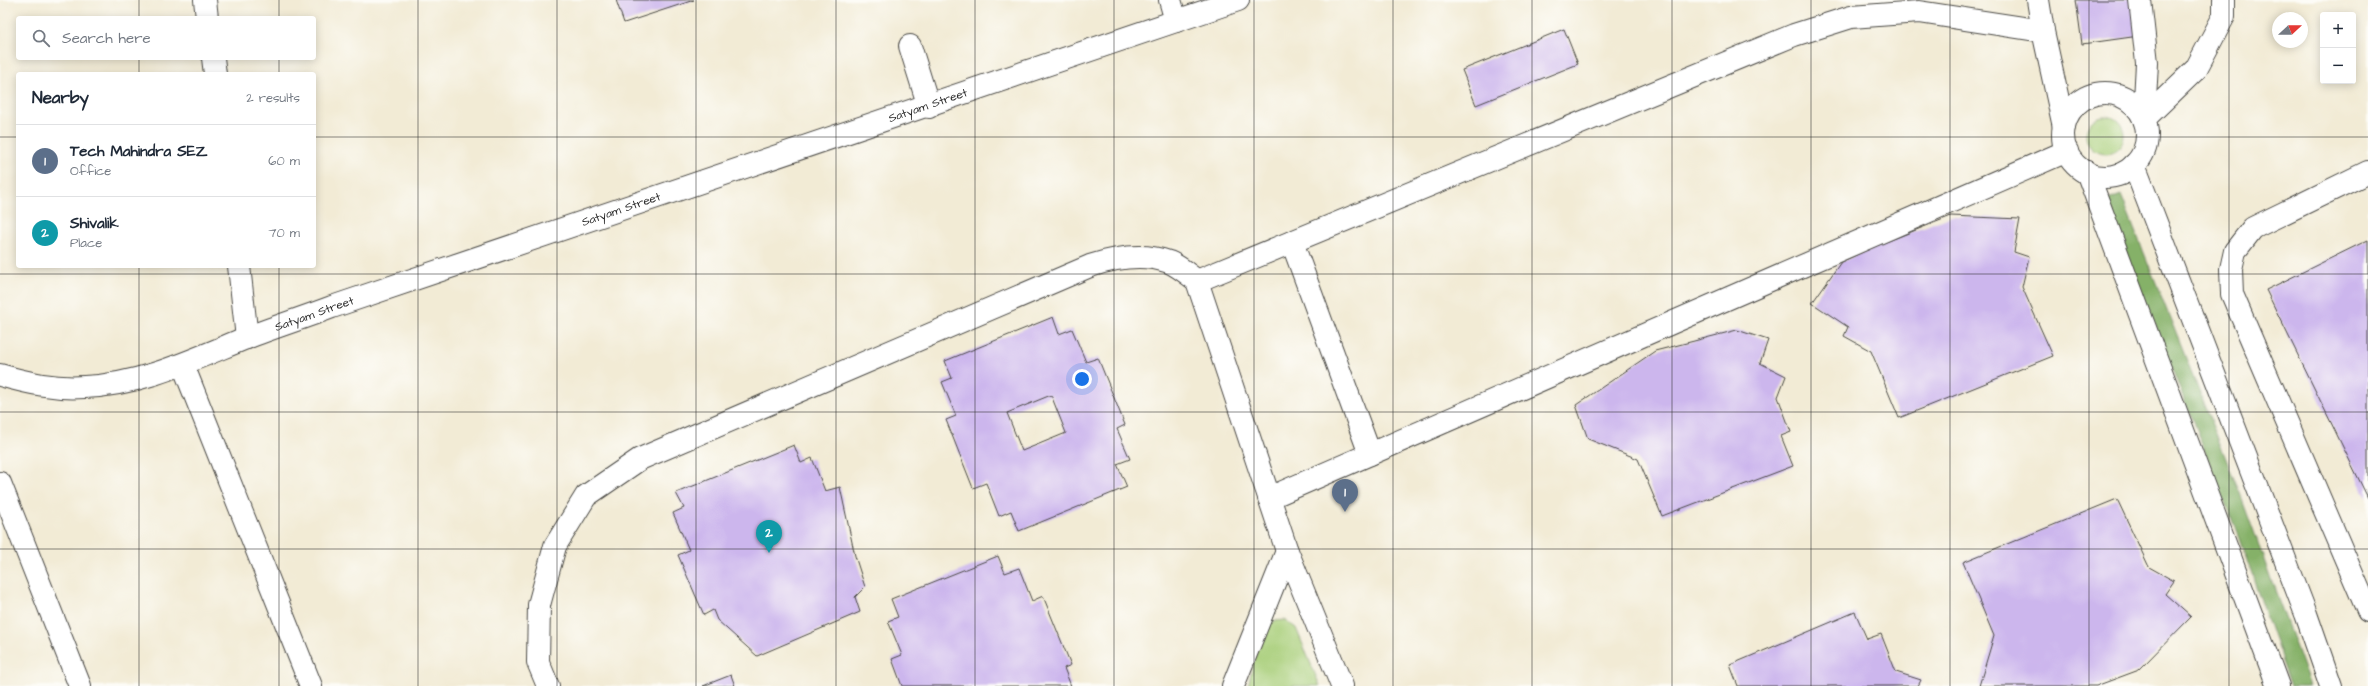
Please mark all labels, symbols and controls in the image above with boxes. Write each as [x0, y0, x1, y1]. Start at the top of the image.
north arrow [2272, 12, 2308, 48]
map controls [2320, 12, 2356, 84]
button: + [2320, 12, 2356, 48]
search box [16, 16, 316, 60]
icon: search [30, 27, 52, 49]
text: Search here [62, 28, 151, 49]
button: − [2320, 48, 2356, 84]
street label: Satyam Street [886, 84, 970, 127]
text: Nearby [32, 86, 89, 110]
text: 2 results [246, 89, 300, 107]
text: Tech Mahindra SEZ [70, 141, 208, 162]
text: 1 [44, 152, 46, 170]
text: 60 m [268, 152, 300, 170]
text: Office [70, 162, 111, 180]
street label: Satyam Street [579, 188, 663, 231]
text: Shivalik [70, 213, 119, 234]
text: 2 [41, 224, 49, 242]
text: 70 m [268, 224, 300, 242]
text: Place [70, 234, 102, 252]
street label: Satyam Street [273, 292, 356, 336]
your location [1072, 369, 1092, 389]
pin: 1 [1332, 479, 1358, 512]
pin: 2 [756, 520, 782, 553]

